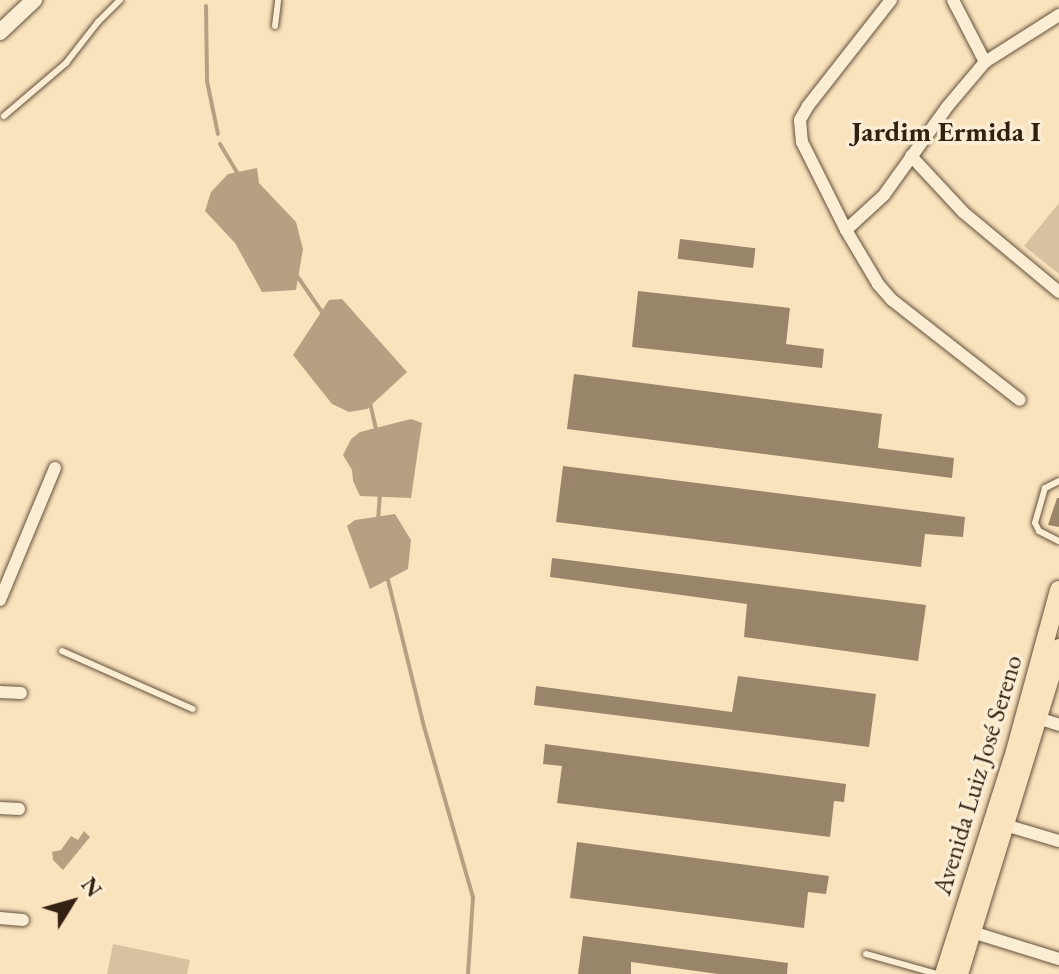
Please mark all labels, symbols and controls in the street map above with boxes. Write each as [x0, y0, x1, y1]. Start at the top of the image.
district label: Jardim Ermida I [851, 114, 1041, 148]
street label: Avenida Luiz José Sereno [927, 651, 1029, 899]
north arrow [32, 862, 112, 942]
text: N [75, 871, 109, 903]

